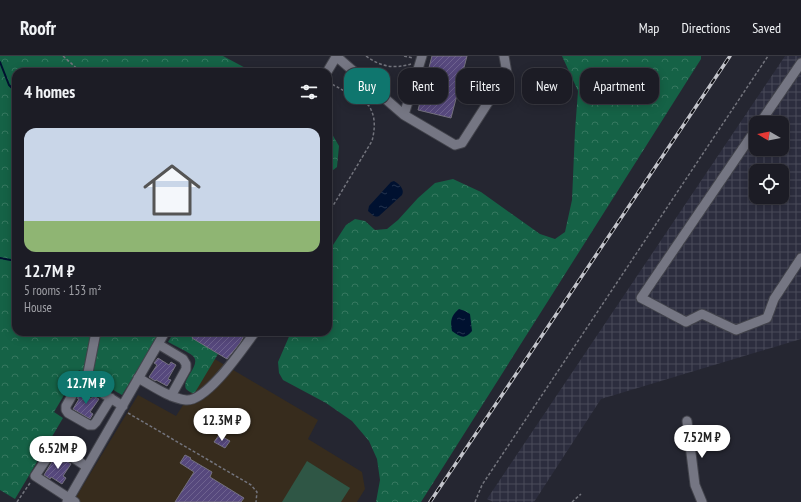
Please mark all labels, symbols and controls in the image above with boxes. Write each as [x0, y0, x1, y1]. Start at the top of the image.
text: Roofr [20, 16, 56, 40]
text: Map [639, 19, 659, 37]
text: Directions [681, 19, 730, 37]
text: Saved [752, 19, 781, 37]
chip: Buy [344, 68, 390, 104]
chip: Rent [398, 68, 448, 104]
chip: Filters [456, 68, 514, 104]
chip: New [522, 68, 572, 104]
chip: Apartment [580, 68, 659, 104]
text: 4 homes [24, 81, 75, 103]
icon: filters [298, 81, 320, 103]
north arrow [749, 116, 789, 156]
map controls [749, 116, 789, 204]
icon: home [136, 154, 208, 226]
button: locate [749, 164, 789, 204]
text: 12.7M ₽ [24, 260, 75, 282]
text: 5 rooms · 153 m² [24, 282, 102, 299]
text: House [24, 299, 52, 316]
pin: 12.7M ₽ [49, 371, 123, 405]
text: 12.7M ₽ [67, 375, 105, 392]
pin: 12.3M ₽ [185, 408, 259, 442]
text: 12.3M ₽ [203, 412, 241, 429]
pin: 7.52M ₽ [665, 425, 739, 459]
text: 7.52M ₽ [683, 429, 721, 446]
pin: 6.52M ₽ [21, 436, 95, 470]
text: 6.52M ₽ [39, 440, 77, 457]

